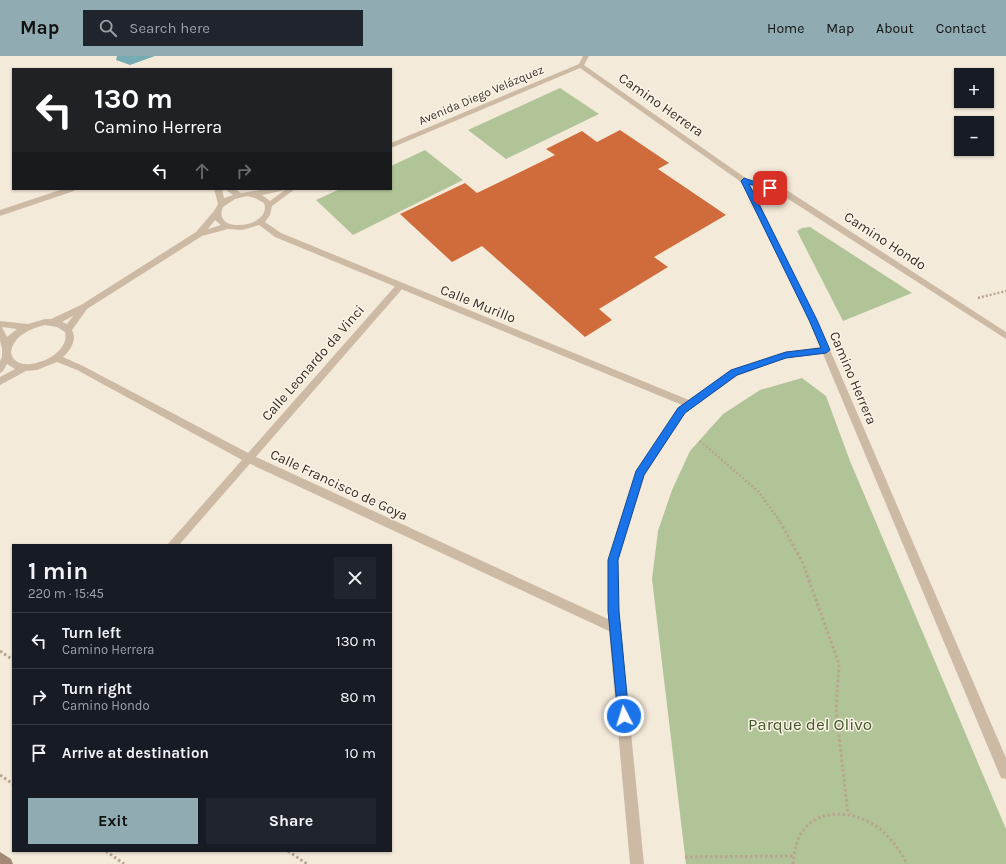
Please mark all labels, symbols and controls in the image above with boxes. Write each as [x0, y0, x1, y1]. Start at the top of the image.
search box [83, 10, 363, 46]
text: Map [20, 17, 59, 39]
icon: search [97, 17, 119, 39]
text: Search here [129, 19, 210, 37]
text: Home [767, 20, 804, 37]
text: Map [826, 20, 854, 37]
text: About [876, 20, 914, 37]
text: Contact [936, 20, 986, 37]
street label: Avenida Diego Velázquez [416, 62, 546, 128]
map controls [954, 68, 994, 156]
button: + [954, 68, 994, 108]
street label: Camino Herrera [615, 69, 707, 141]
text: 130 m [94, 82, 173, 115]
icon: left [28, 84, 80, 136]
text: Camino Herrera [94, 116, 222, 138]
button: − [954, 116, 994, 156]
icon: left [149, 160, 171, 182]
icon: ahead [191, 160, 213, 182]
icon: right [233, 160, 255, 182]
pin [753, 171, 787, 205]
icon: arrive [759, 177, 781, 199]
street label: Camino Hondo [841, 208, 929, 274]
street label: Calle Murillo [438, 281, 518, 327]
street label: Calle Leonardo da Vinci [258, 302, 368, 424]
street label: Camino Herrera [826, 329, 880, 427]
street label: Calle Francisco de Goya [267, 446, 411, 524]
text: 1 min [28, 557, 88, 585]
button: close [334, 557, 376, 599]
text: 220 m · 15:45 [28, 586, 104, 601]
text: Turn left [62, 624, 121, 642]
icon: left [28, 630, 50, 652]
text: 130 m [336, 632, 376, 650]
text: Camino Herrera [62, 642, 155, 657]
text: Turn right [62, 680, 132, 698]
icon: right [28, 686, 50, 708]
text: 80 m [340, 688, 376, 706]
position arrow [603, 695, 645, 737]
text: Camino Hondo [62, 698, 150, 713]
park label: Parque del Olivo [748, 714, 872, 734]
icon: arrive [28, 742, 50, 764]
text: Arrive at destination [62, 744, 209, 762]
text: 10 m [345, 744, 376, 762]
button: Exit [28, 798, 198, 844]
button: Share [206, 798, 376, 844]

